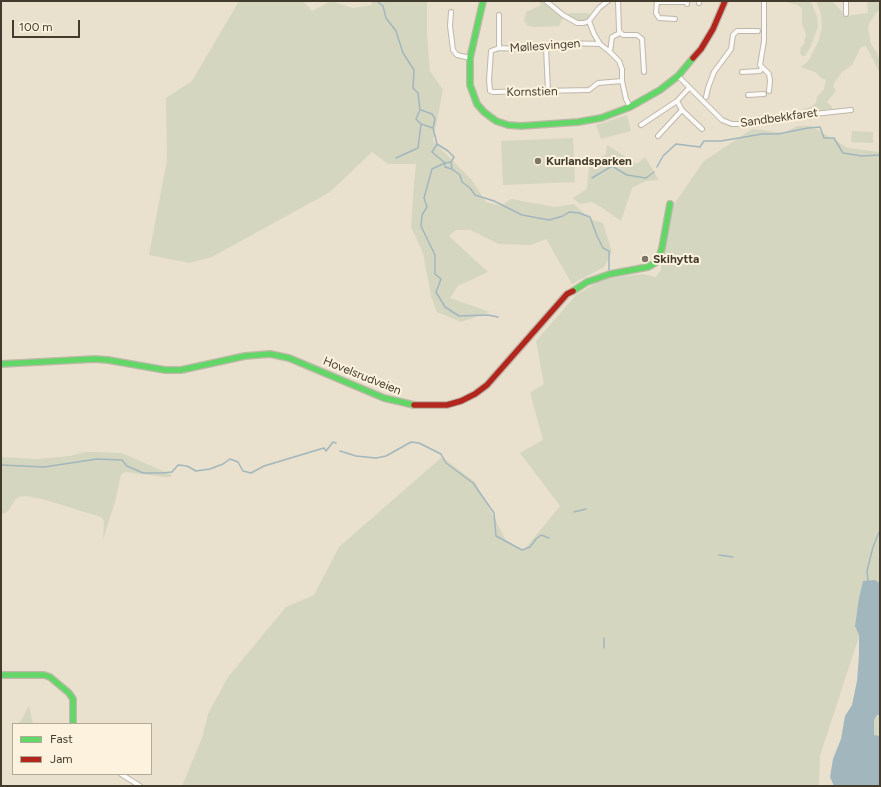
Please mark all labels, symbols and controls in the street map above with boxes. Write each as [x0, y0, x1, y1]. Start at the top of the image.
scale bar [14, 12, 82, 38]
text: 100 m [19, 20, 53, 34]
street label: Møllesvingen [509, 36, 581, 56]
street label: Kornstien [506, 84, 558, 100]
street label: Sandbekkfaret [739, 105, 819, 131]
place label: Kurlandsparken [546, 154, 632, 168]
marker: Kurlandsparken [533, 156, 543, 166]
place label: Skihytta [653, 252, 699, 266]
marker: Skihytta [640, 254, 650, 264]
street label: Hovelsrudveien [321, 354, 403, 398]
legend [12, 723, 152, 775]
text: Fast [50, 732, 73, 746]
text: Jam [50, 752, 73, 766]

